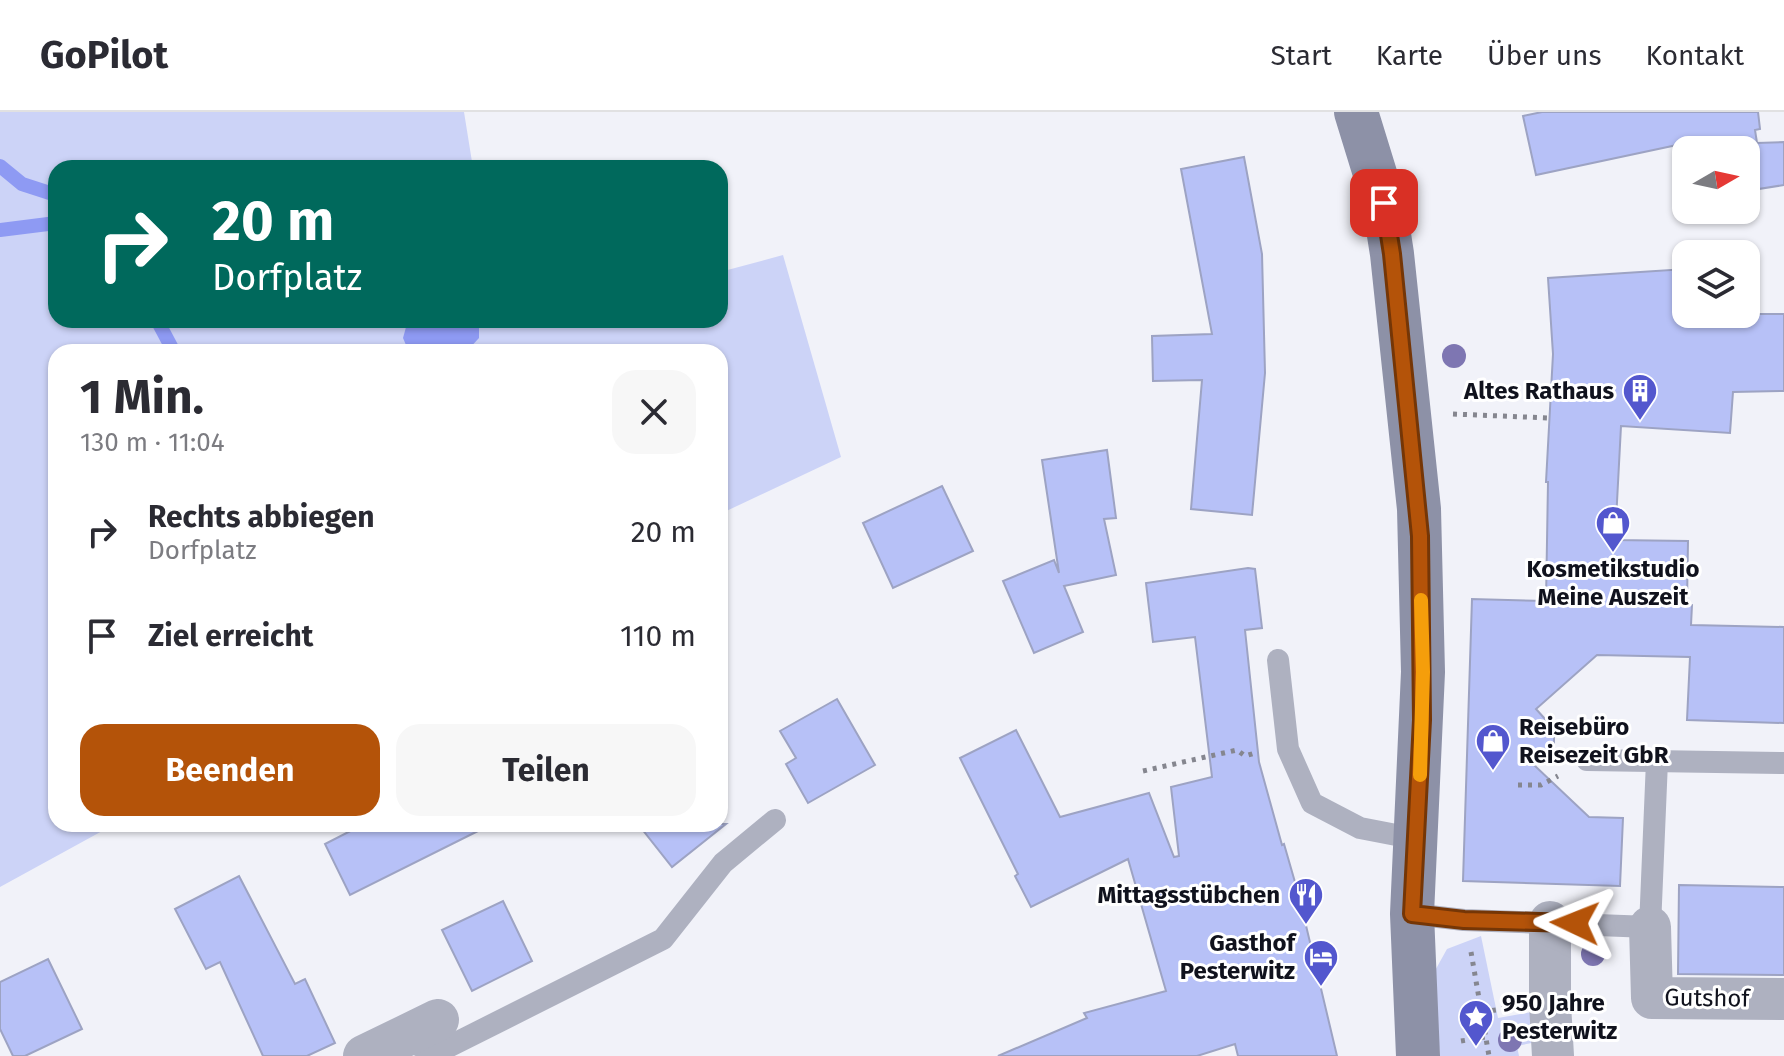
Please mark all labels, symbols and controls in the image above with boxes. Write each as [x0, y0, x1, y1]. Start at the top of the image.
text: GoPilot [40, 32, 168, 78]
text: Start [1270, 39, 1332, 72]
text: Karte [1376, 39, 1443, 72]
text: Über uns [1487, 39, 1602, 72]
text: Kontakt [1646, 39, 1744, 72]
north arrow [1672, 136, 1760, 224]
map controls [1672, 136, 1760, 328]
pin [1350, 169, 1418, 237]
icon: arrive [1362, 181, 1406, 225]
text: 20 m [212, 188, 334, 255]
icon: right [80, 192, 184, 296]
button: layers [1672, 240, 1760, 328]
text: Dorfplatz [212, 256, 362, 300]
text: 1 Min. [80, 368, 204, 426]
button: close [612, 370, 696, 454]
building icon: Altes Rathaus [1621, 372, 1659, 422]
place label: Altes Rathaus [1463, 377, 1614, 405]
text: 130 m · 11:04 [80, 427, 225, 458]
text: Rechts abbiegen [148, 499, 375, 535]
shop icon: Kosmetikstudio Meine Auszeit [1594, 504, 1632, 554]
icon: right [80, 510, 124, 554]
text: 20 m [631, 514, 696, 550]
text: Dorfplatz [148, 535, 257, 566]
place label: Kosmetikstudio Meine Auszeit [1527, 555, 1699, 611]
icon: arrive [80, 614, 124, 658]
text: Ziel erreicht [148, 618, 313, 654]
text: 110 m [620, 618, 696, 654]
place label: Reisebüro Reisezeit GbR [1519, 713, 1669, 769]
shop icon: Reisebüro Reisezeit GbR [1474, 722, 1512, 772]
button: Beenden [80, 724, 380, 816]
button: Teilen [396, 724, 696, 816]
restaurant icon: Mittagsstübchen [1287, 876, 1325, 926]
place label: Mittagsstübchen [1097, 881, 1280, 909]
position arrow [1533, 881, 1617, 965]
place label: Gasthof Pesterwitz [1180, 929, 1297, 985]
hotel icon: Gasthof Pesterwitz [1302, 938, 1340, 988]
street label: Gutshof [1664, 983, 1752, 1013]
place label: 950 Jahre Pesterwitz [1502, 989, 1617, 1045]
place icon: 950 Jahre Pesterwitz [1457, 998, 1495, 1048]

